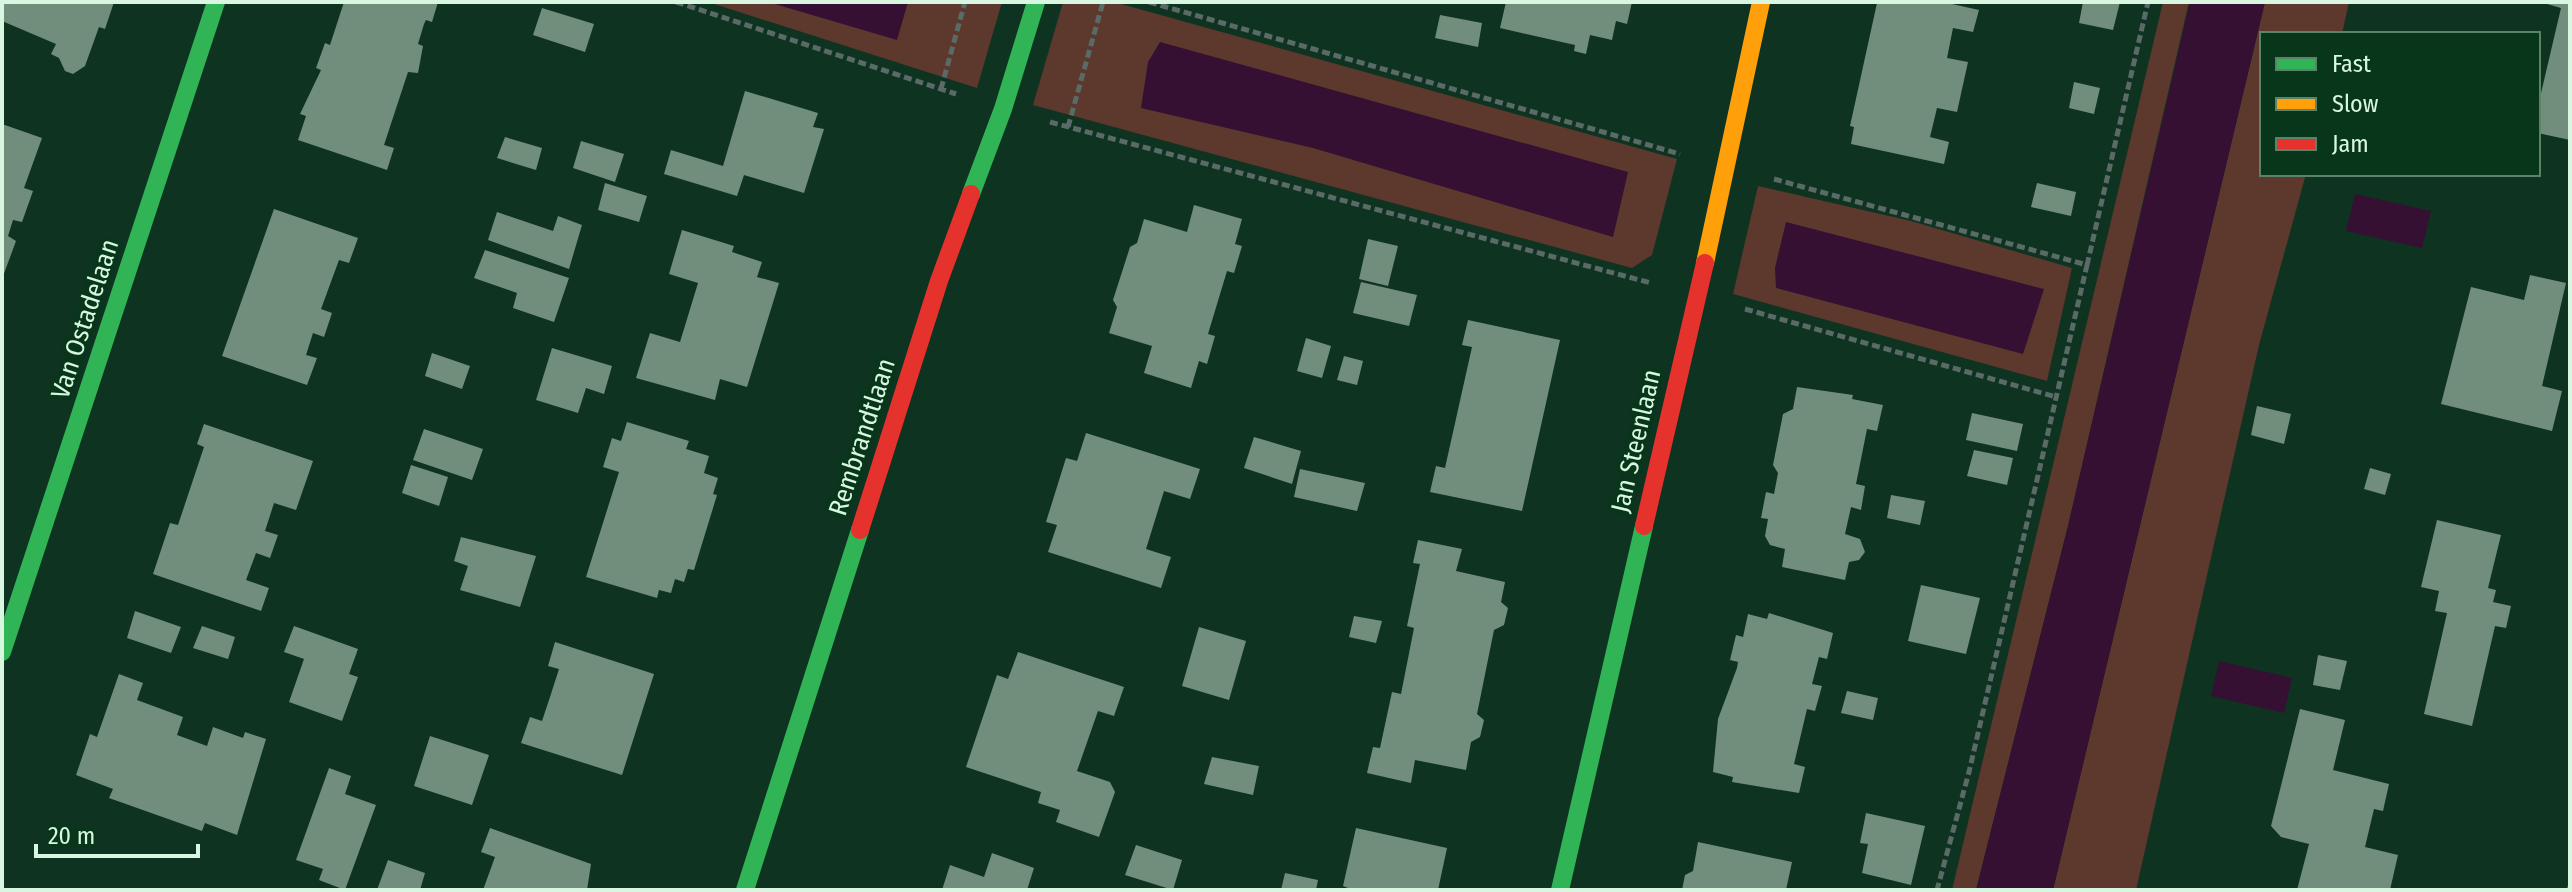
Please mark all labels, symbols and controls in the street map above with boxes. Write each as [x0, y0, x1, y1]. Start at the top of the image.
legend [2260, 32, 2540, 176]
text: Fast [2332, 50, 2371, 78]
text: Slow [2332, 90, 2379, 118]
text: Jam [2332, 130, 2369, 158]
street label: Van Ostadelaan [45, 235, 125, 403]
street label: Rembrandtlaan [822, 355, 902, 519]
street label: Jan Steenlaan [1604, 366, 1668, 516]
scale bar [36, 808, 198, 858]
text: 20 m [48, 822, 95, 850]

